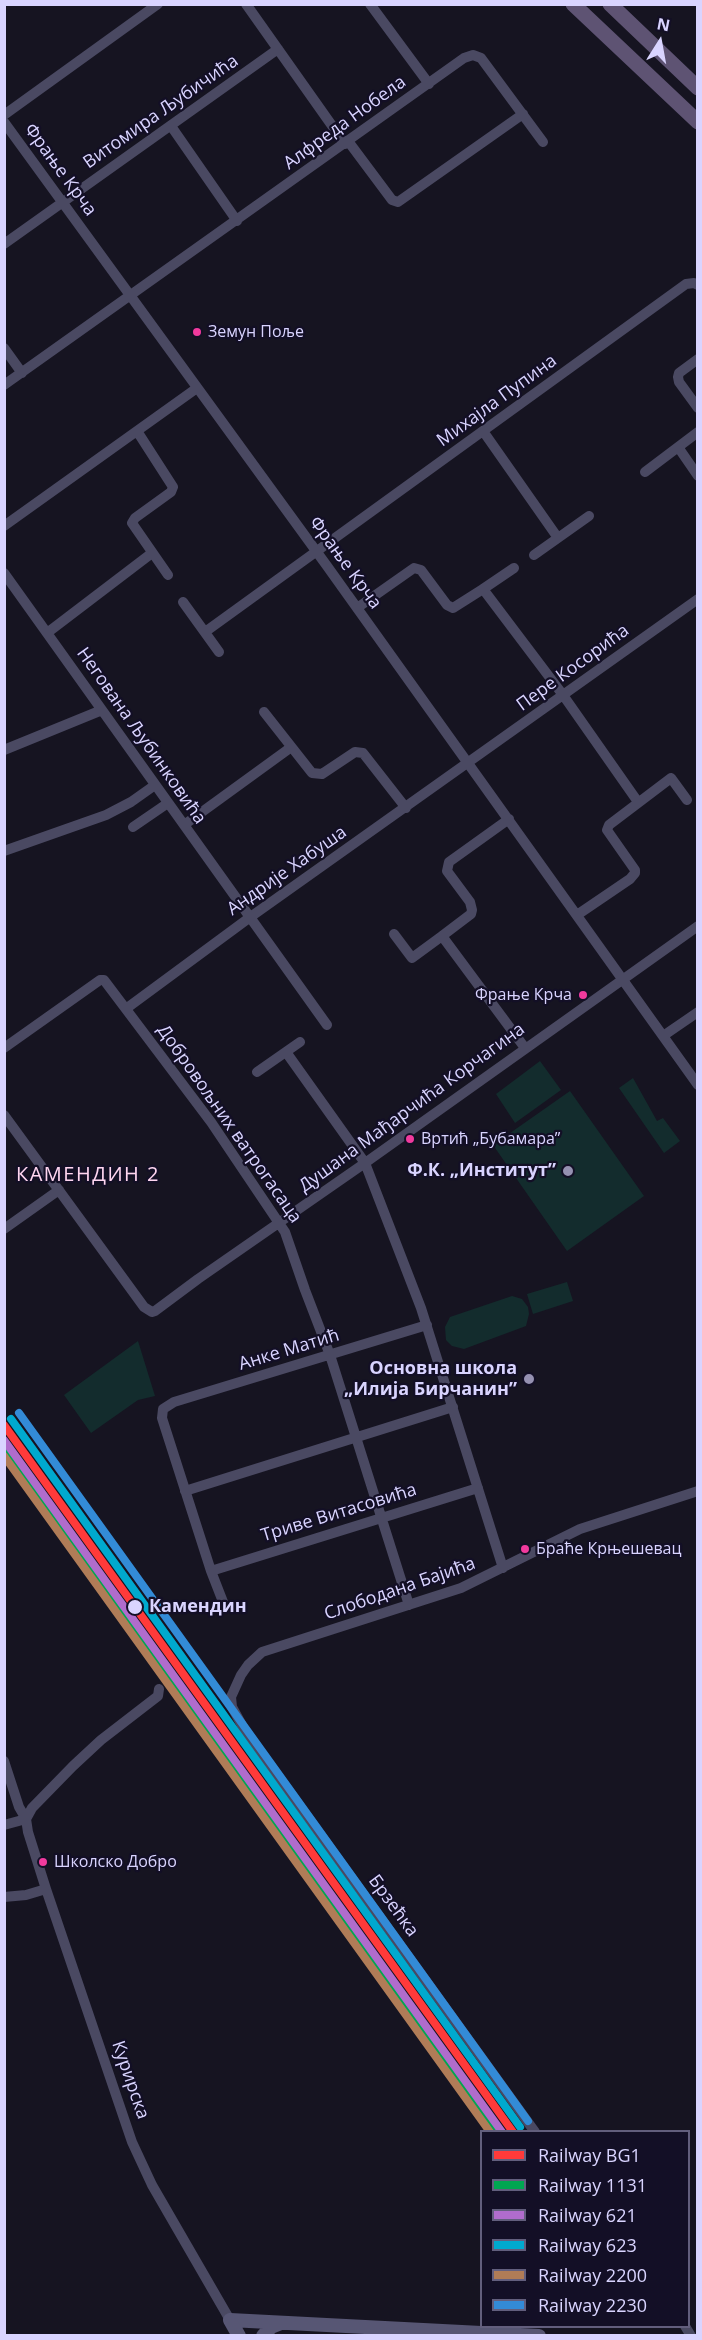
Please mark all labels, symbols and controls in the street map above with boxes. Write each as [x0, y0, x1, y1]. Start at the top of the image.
north arrow [630, 12, 690, 72]
text: N [655, 12, 672, 36]
street label: Витомира Љубичића [79, 50, 243, 174]
street label: Алфреда Нобела [280, 71, 410, 175]
street label: Фрање Крча [19, 120, 101, 220]
place label: Земун Поље [208, 322, 304, 342]
marker: Земун Поље [191, 326, 203, 338]
street label: Михајла Пупина [433, 350, 561, 452]
street label: Фрање Крча [304, 513, 386, 613]
street label: Пере Косорића [513, 620, 633, 716]
street label: Негована Љубинковића [72, 644, 210, 828]
street label: Андрије Хабуша [223, 822, 351, 920]
place label: Фрање Крча [475, 985, 572, 1005]
marker: Фрање Крча [577, 989, 589, 1001]
street label: Душана Мађарчића Корчагина [295, 1019, 529, 1197]
street label: Добровољних ватрогасаца [152, 1021, 306, 1227]
place label: Вртић „Бубамара” [421, 1129, 560, 1149]
marker: Вртић „Бубамара” [404, 1133, 416, 1145]
place label: Ф.К. „Институт” [407, 1160, 556, 1182]
district label: КАМЕНДИН 2 [16, 1163, 160, 1187]
marker: Ф.К. „Институт” [561, 1164, 575, 1178]
street label: Анке Матић [236, 1324, 342, 1376]
place label: Основна школа „Илија Бирчанин” [344, 1358, 517, 1400]
marker: Основна школа „Илија Бирчанин” [522, 1372, 536, 1386]
street label: Триве Витасовића [259, 1479, 419, 1547]
place label: Браће Крњешевац [536, 1539, 681, 1559]
marker: Браће Крњешевац [519, 1543, 531, 1555]
street label: Слободана Бајића [322, 1553, 478, 1625]
place label: Камендин [149, 1596, 247, 1618]
marker: Камендин [126, 1598, 144, 1616]
place label: Школско Добро [54, 1852, 177, 1872]
marker: Школско Добро [37, 1856, 49, 1868]
street label: Брзећка [363, 1871, 423, 1941]
street label: Курирска [107, 2038, 153, 2122]
legend [480, 2130, 690, 2328]
text: Railway BG1 [538, 2143, 641, 2167]
text: Railway 1131 [538, 2173, 647, 2197]
text: Railway 621 [538, 2203, 637, 2227]
text: Railway 623 [538, 2233, 637, 2257]
text: Railway 2200 [538, 2263, 647, 2287]
text: Railway 2230 [538, 2293, 647, 2317]

